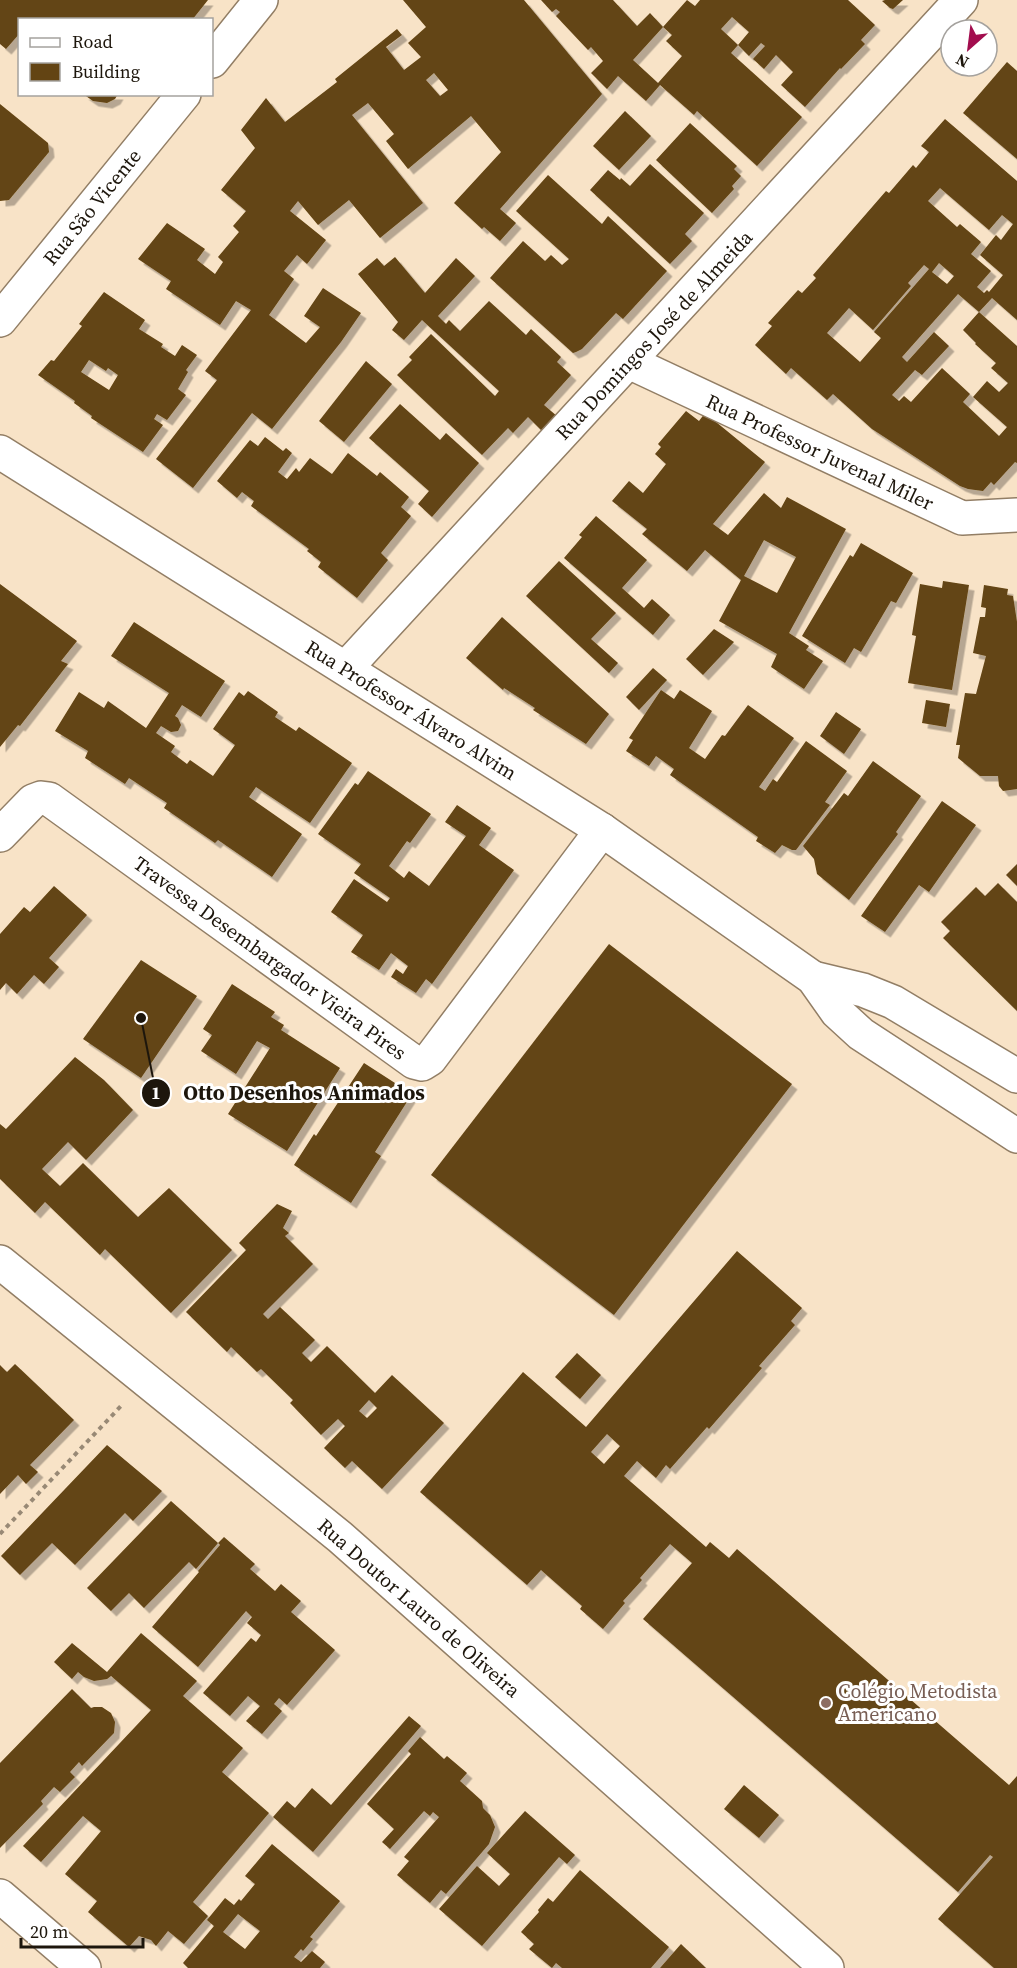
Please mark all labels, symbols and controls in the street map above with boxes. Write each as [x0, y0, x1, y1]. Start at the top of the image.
legend [18, 18, 213, 96]
north arrow [939, 18, 999, 78]
text: Road [72, 29, 113, 54]
text: N [951, 49, 972, 74]
text: Building [72, 59, 140, 84]
street label: Rua São Vicente [36, 143, 148, 271]
street label: Rua Domingos José de Almeida [549, 223, 759, 446]
street label: Rua Professor Juvenal Miler [702, 387, 939, 517]
street label: Rua Professor Álvaro Alvim [300, 633, 522, 787]
street label: Travessa Desembargador Vieira Pires [128, 849, 412, 1067]
callout: Otto Desenhos Animados [141, 1073, 437, 1112]
text: Otto Desenhos Animados [183, 1078, 425, 1107]
text: 1 [151, 1080, 161, 1105]
street label: Rua Doutor Lauro de Oliveira [312, 1512, 527, 1705]
place label: Colégio Metodista Americano [838, 1677, 998, 1728]
marker: Colégio Metodista Americano [819, 1696, 833, 1710]
scale bar [21, 1911, 142, 1949]
text: 20 m [30, 1919, 68, 1944]

